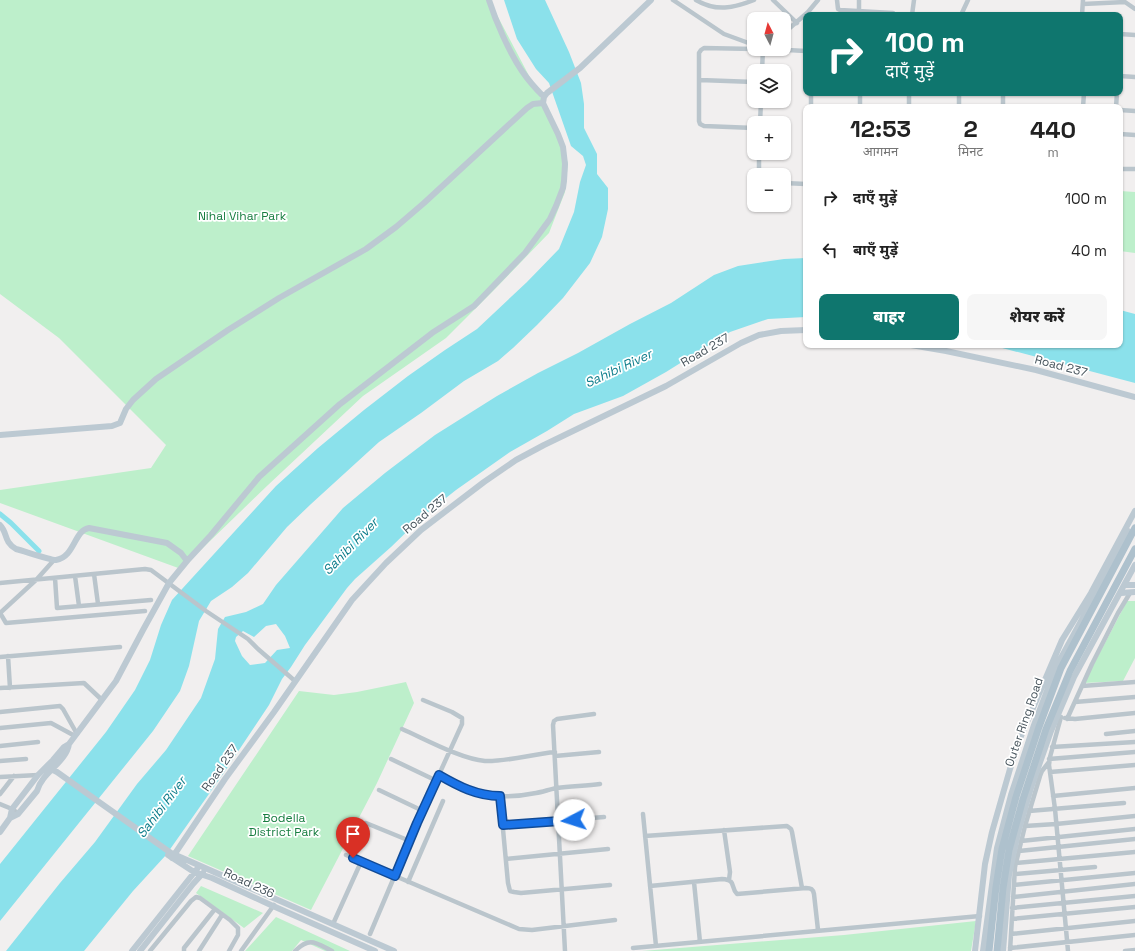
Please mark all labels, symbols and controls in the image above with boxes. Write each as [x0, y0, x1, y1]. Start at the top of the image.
north arrow [747, 12, 791, 56]
map controls [747, 12, 791, 212]
text: 100 m [885, 24, 965, 60]
icon: right [819, 28, 871, 80]
text: दाएँ मुड़ें [885, 59, 934, 82]
button: layers [747, 64, 791, 108]
text: 12:53 [850, 113, 911, 144]
text: 2 [963, 113, 978, 144]
text: 440 [1030, 114, 1076, 145]
button: + [747, 116, 791, 160]
text: आगमन [863, 143, 898, 160]
text: मिनट [958, 143, 983, 160]
text: m [1047, 144, 1059, 161]
button: − [747, 168, 791, 212]
icon: right [819, 187, 841, 209]
text: दाएँ मुड़ें [853, 188, 897, 207]
text: 100 m [1065, 189, 1107, 208]
park label: Nihal Vihar Park [198, 208, 287, 224]
icon: left [819, 239, 841, 261]
text: बाएँ मुड़ें [853, 240, 898, 259]
text: 40 m [1071, 241, 1107, 260]
button: बाहर [819, 294, 959, 340]
button: शेयर करें [967, 294, 1107, 340]
street label: Road 237 [678, 330, 732, 370]
water label: Sahibi River [582, 345, 656, 391]
street label: Road 237 [1033, 351, 1089, 381]
street label: Road 237 [399, 490, 451, 537]
water label: Sahibi River [319, 513, 383, 578]
street label: Outer Ring Road [1001, 675, 1047, 769]
street label: Road 237 [198, 741, 242, 795]
water label: Sahibi River [133, 772, 191, 841]
position arrow [553, 799, 595, 841]
park label: Bodella District Park [249, 810, 320, 840]
pin [336, 817, 370, 858]
icon: arrive [342, 823, 364, 845]
street label: Road 236 [221, 864, 277, 902]

